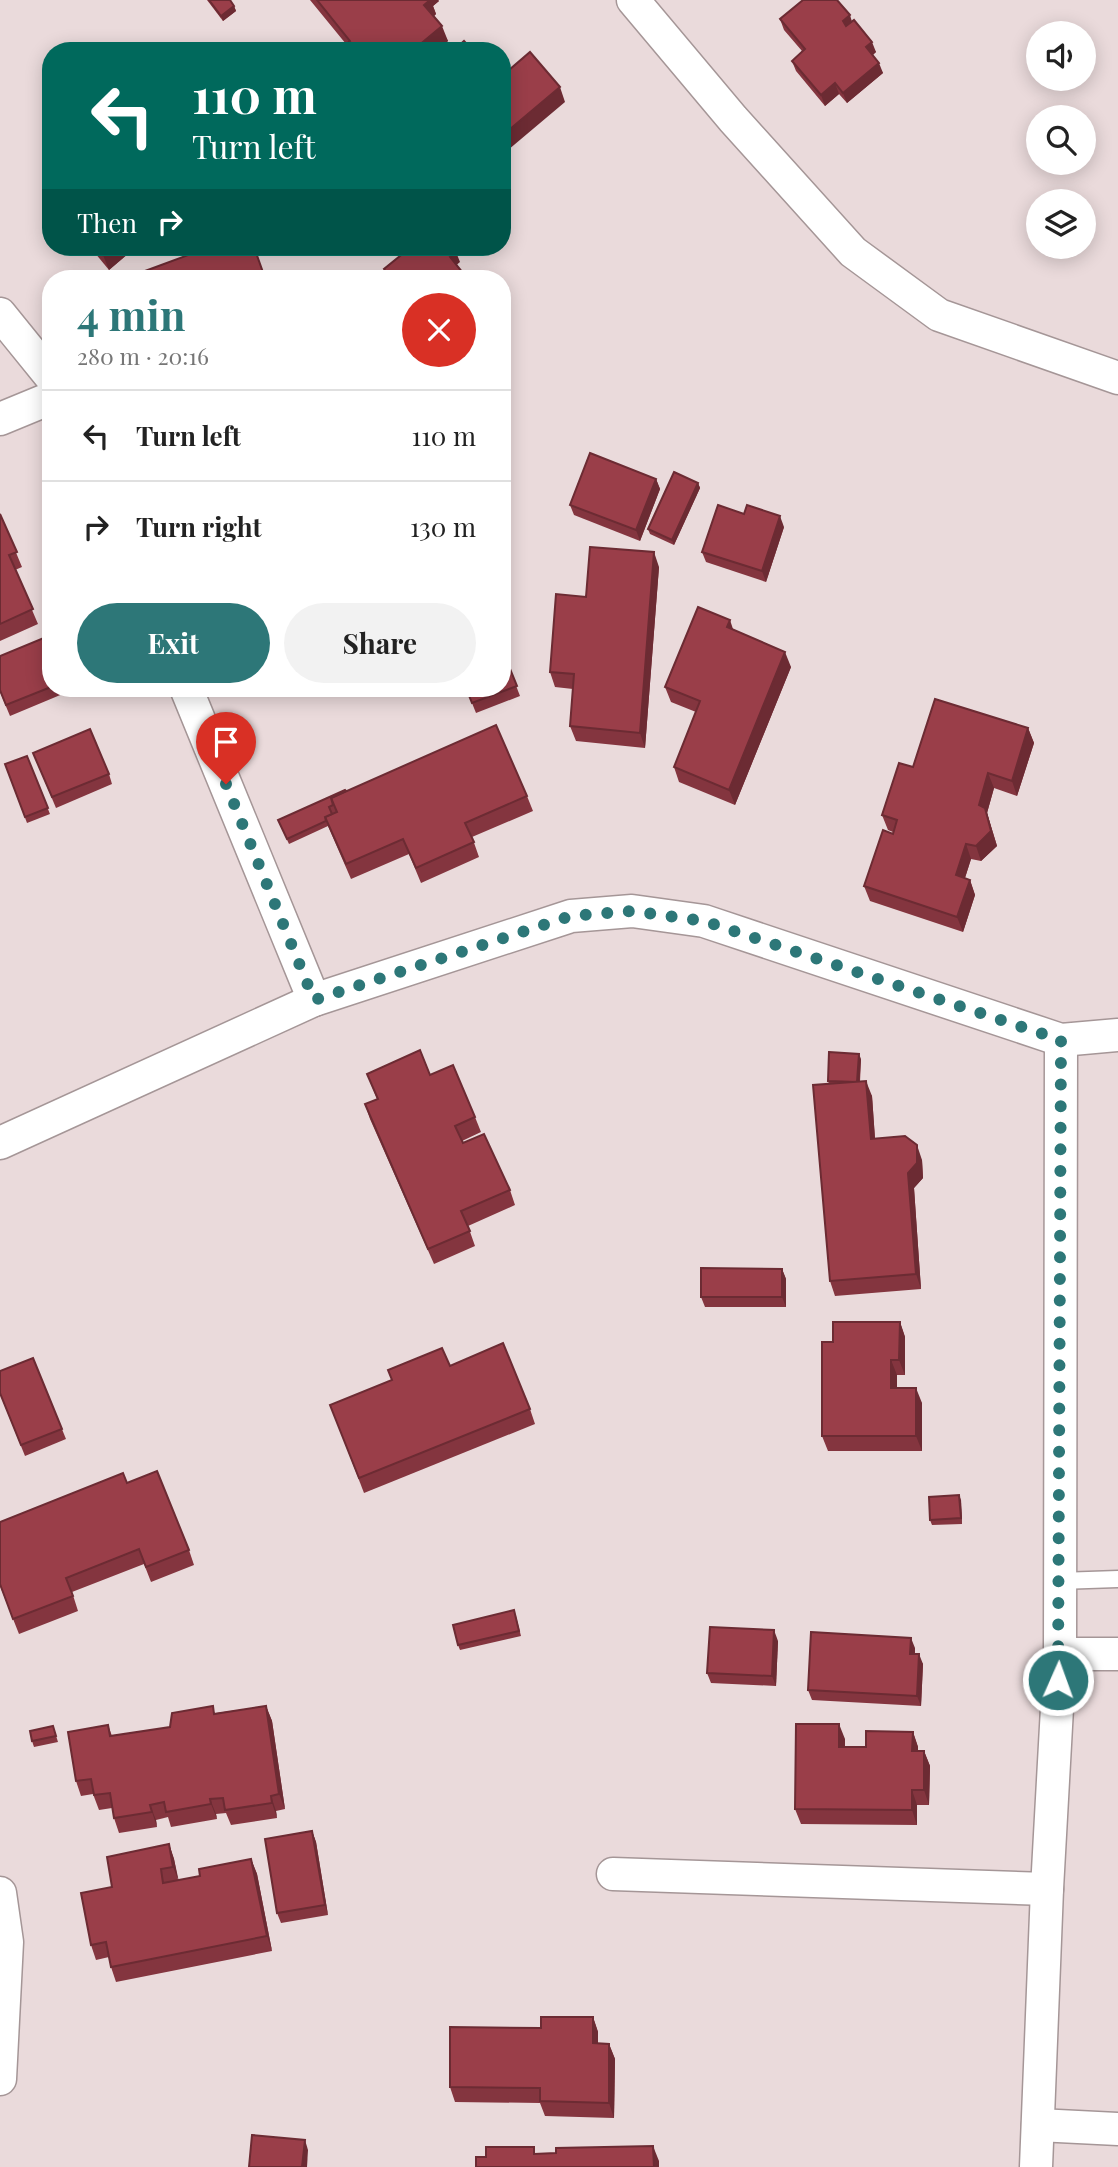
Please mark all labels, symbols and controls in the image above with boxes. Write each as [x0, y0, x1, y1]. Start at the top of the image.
map controls [1026, 21, 1096, 259]
button: sound [1026, 21, 1096, 91]
text: 110 m [192, 61, 317, 126]
icon: left [77, 70, 168, 161]
button: search [1026, 105, 1096, 175]
text: Turn left [192, 124, 316, 167]
button: layers [1026, 189, 1096, 259]
icon: right [151, 203, 189, 241]
text: Then [77, 205, 137, 240]
text: 4 min [77, 286, 186, 342]
button: close [402, 293, 476, 367]
text: 280 m · 20:16 [77, 340, 209, 371]
icon: left [77, 417, 115, 455]
text: Turn left [136, 418, 241, 453]
text: 110 m [412, 418, 476, 453]
icon: right [77, 508, 115, 546]
text: Turn right [136, 509, 262, 544]
text: 130 m [410, 509, 476, 544]
button: Exit [77, 603, 270, 683]
button: Share [284, 603, 476, 683]
pin [196, 712, 256, 784]
icon: arrive [207, 723, 245, 761]
position arrow [1021, 1643, 1095, 1717]

